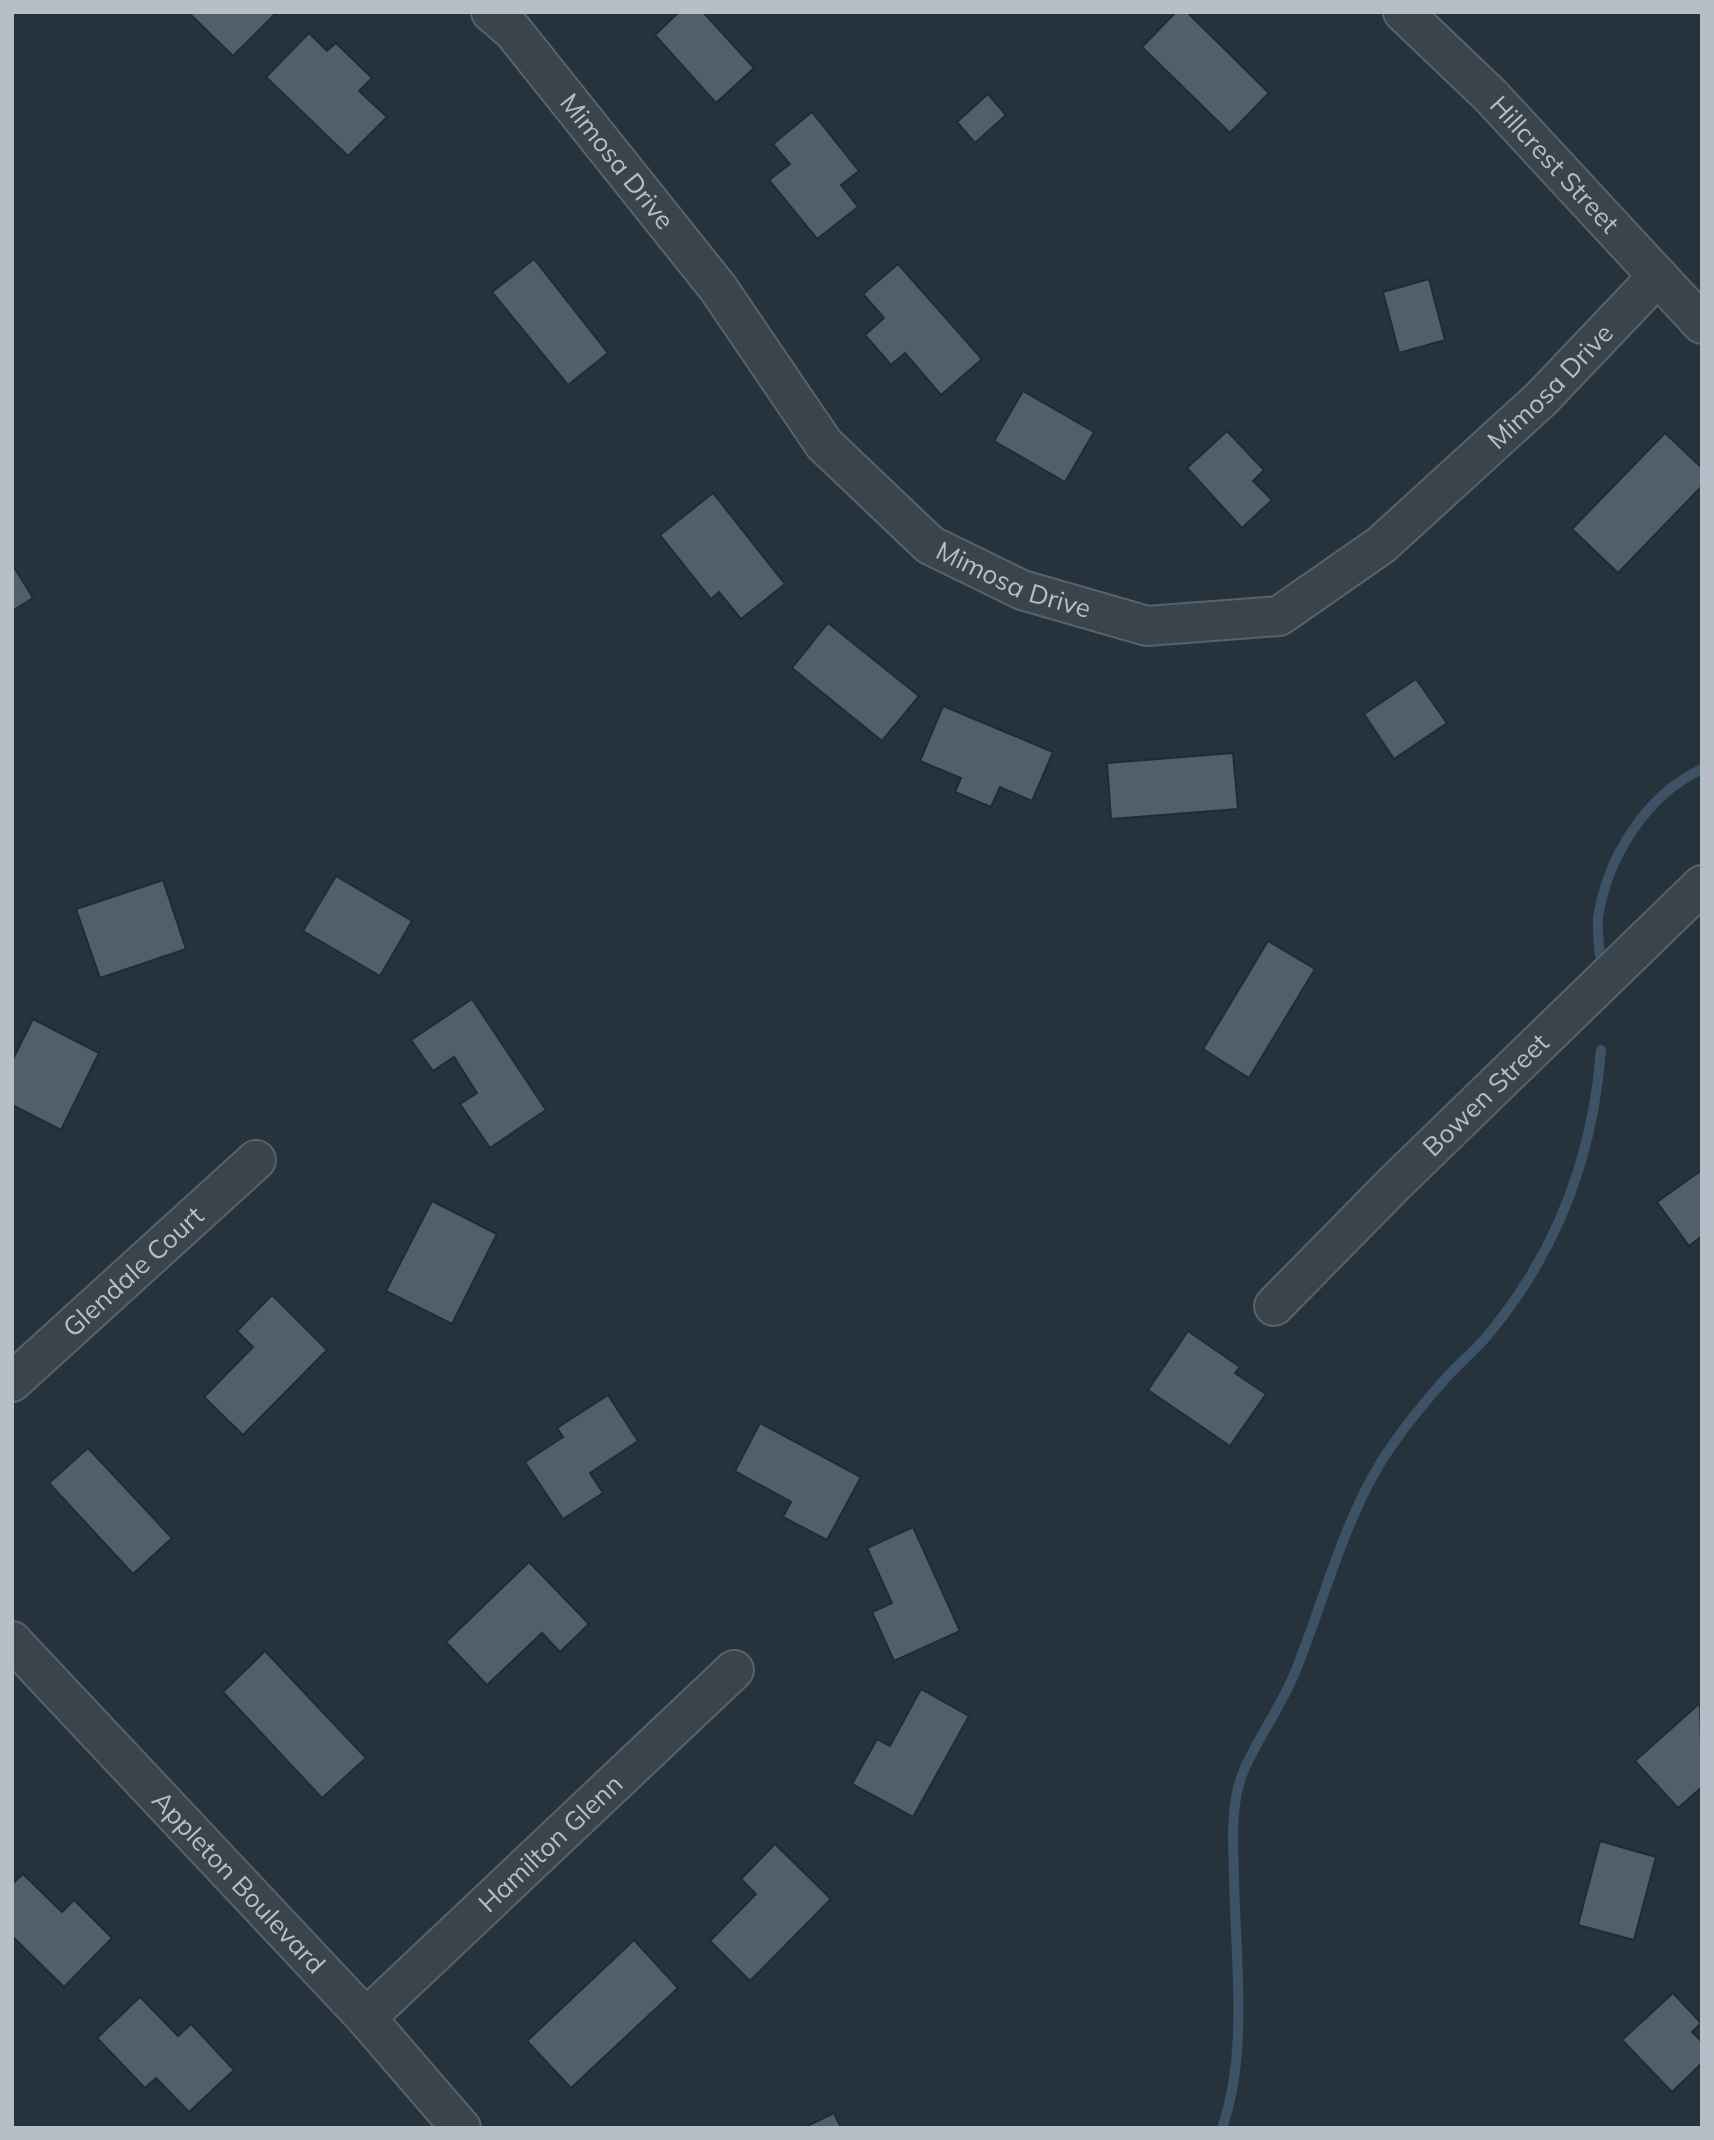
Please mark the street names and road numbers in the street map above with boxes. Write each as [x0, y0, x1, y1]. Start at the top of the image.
street label: Mimosa Drive [553, 87, 682, 236]
street label: Hillcrest Street [1483, 89, 1626, 240]
street label: Mimosa Drive [1480, 317, 1620, 456]
street label: Mimosa Drive [931, 534, 1095, 625]
street label: Bowen Street [1415, 1026, 1555, 1163]
street label: Glendale Court [56, 1199, 210, 1344]
street label: Hamilton Glenn [471, 1767, 629, 1919]
street label: Appleton Boulevard [145, 1784, 333, 1980]

